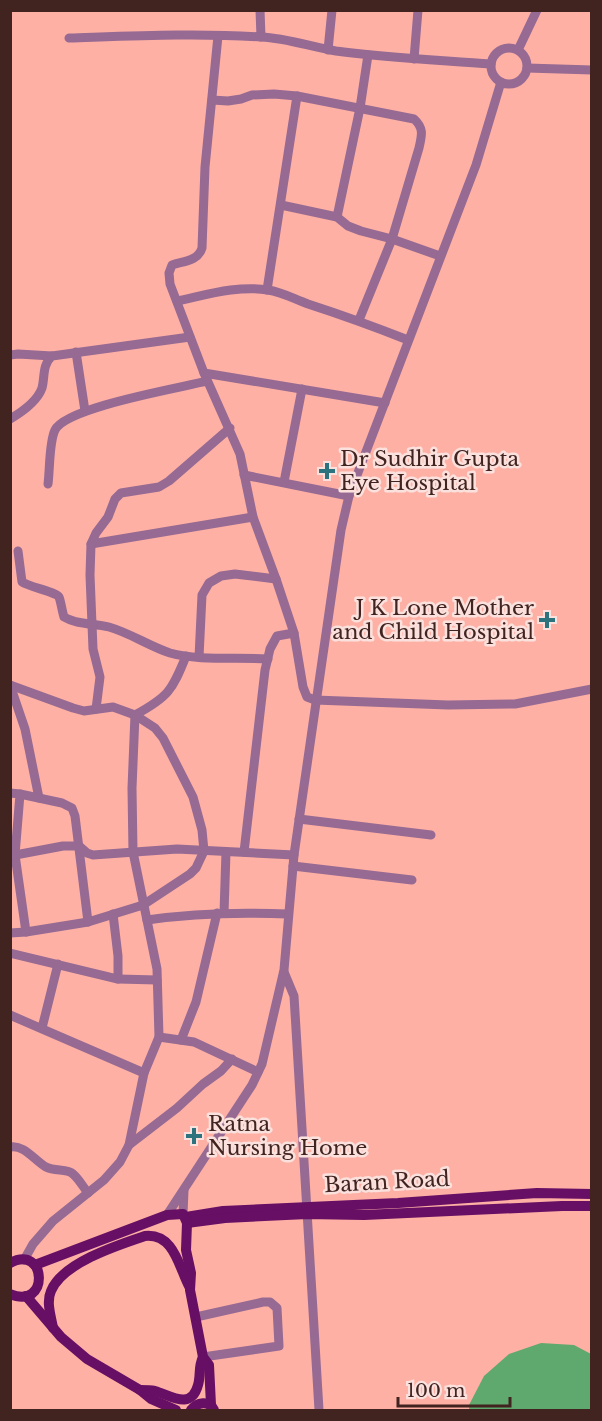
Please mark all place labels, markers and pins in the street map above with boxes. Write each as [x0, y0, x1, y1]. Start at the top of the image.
place label: Dr Sudhir Gupta Eye Hospital [340, 446, 519, 496]
marker: Dr Sudhir Gupta Eye Hospital [318, 462, 336, 480]
place label: J K Lone Mother and Child Hospital [332, 595, 534, 645]
marker: J K Lone Mother and Child Hospital [538, 611, 556, 629]
place label: Ratna Nursing Home [208, 1111, 367, 1161]
marker: Ratna Nursing Home [185, 1127, 203, 1145]

